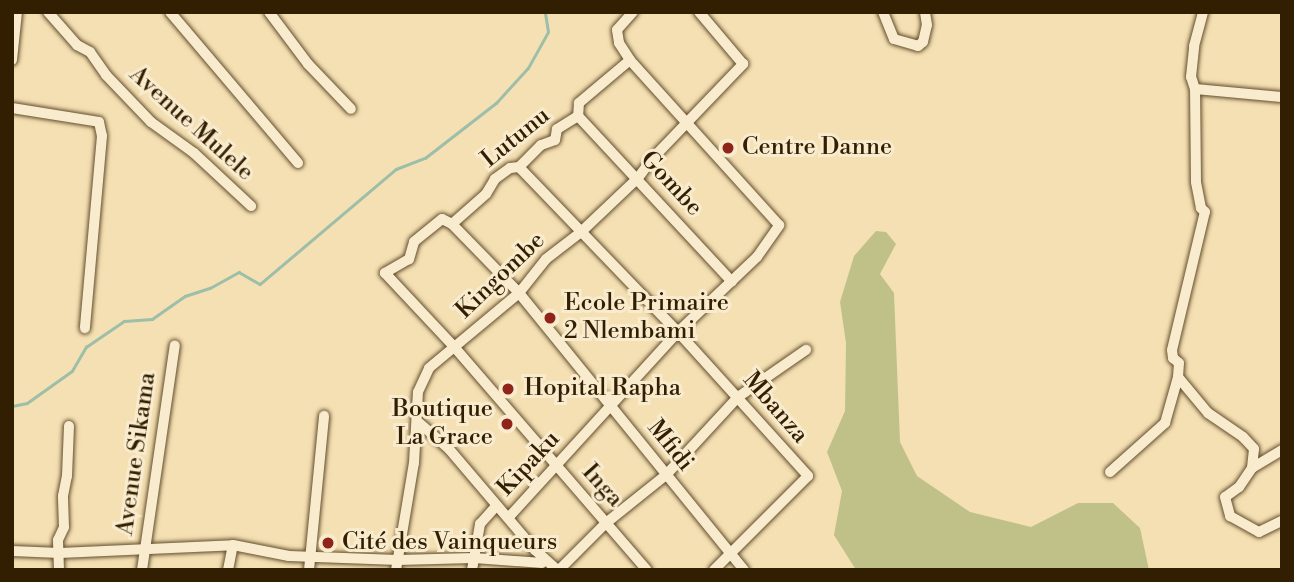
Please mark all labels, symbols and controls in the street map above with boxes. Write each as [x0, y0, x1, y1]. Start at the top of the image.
street label: Avenue Mulele [123, 61, 259, 187]
street label: Lutunu [476, 102, 556, 174]
place label: Centre Danne [742, 134, 892, 162]
marker: Centre Danne [720, 140, 736, 156]
street label: Gombe [634, 146, 708, 222]
street label: Kingombe [451, 227, 551, 325]
place label: Ecole Primaire 2 Nlembami [564, 290, 729, 346]
marker: Ecole Primaire 2 Nlembami [542, 310, 558, 326]
street label: Mbanza [736, 366, 814, 450]
street label: Avenue Sikama [111, 371, 163, 537]
place label: Hopital Rapha [524, 375, 681, 403]
marker: Hopital Rapha [498, 379, 518, 399]
place label: Boutique La Grace [392, 396, 493, 452]
street label: Mfidi [641, 415, 699, 477]
marker: Boutique La Grace [499, 416, 515, 432]
street label: Kipaku [492, 426, 566, 502]
street label: Inga [575, 459, 629, 513]
place label: Cité des Vainqueurs [342, 529, 557, 557]
marker: Cité des Vainqueurs [320, 535, 336, 551]

